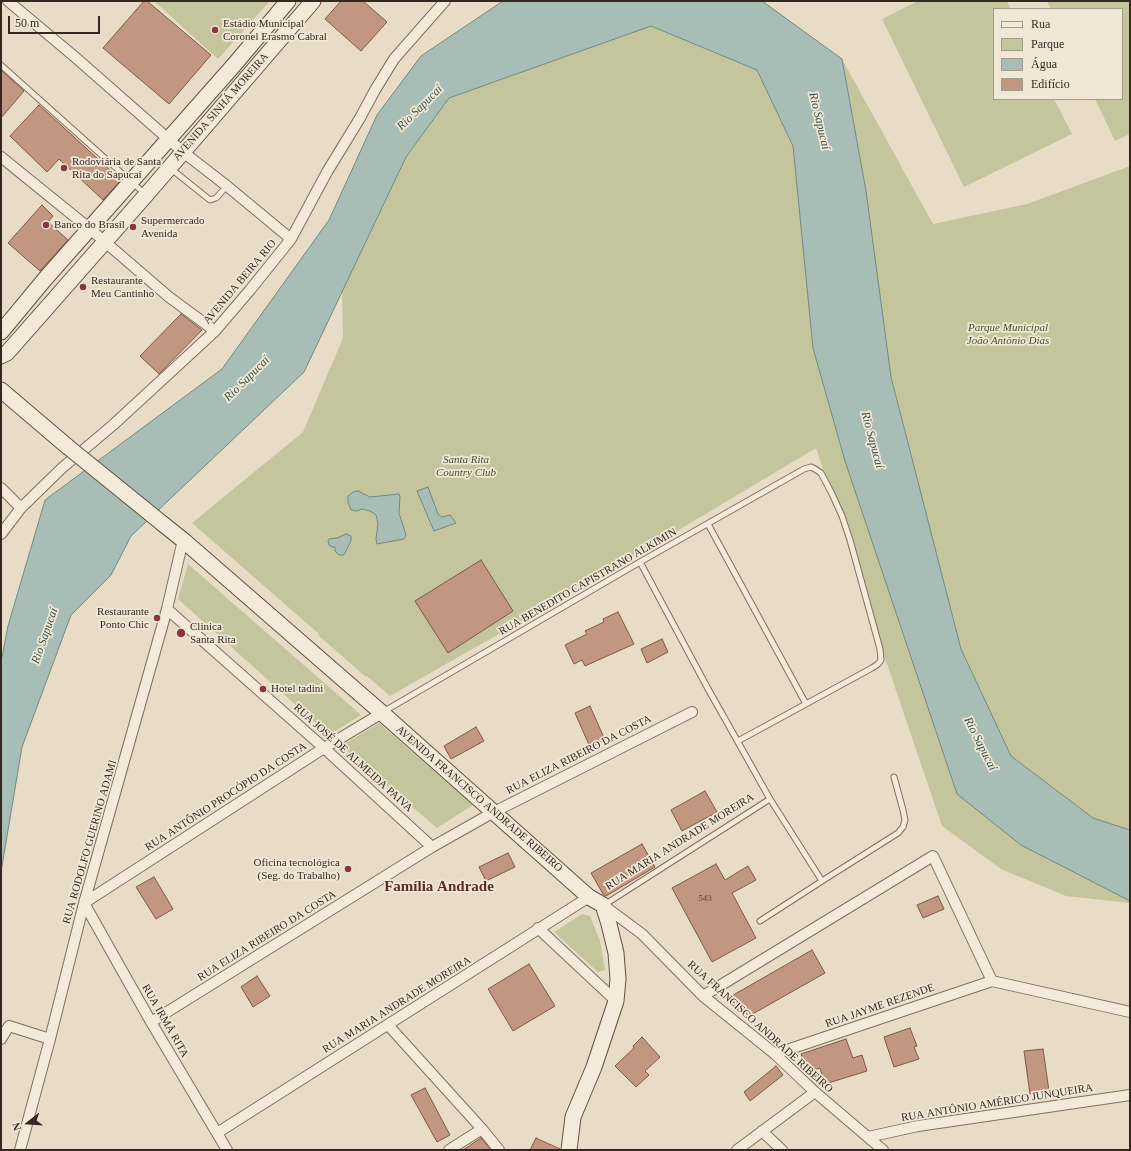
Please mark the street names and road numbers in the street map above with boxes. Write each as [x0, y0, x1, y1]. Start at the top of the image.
street label: AVENIDA SINHÁ MOREIRA [171, 50, 271, 164]
street label: AVENIDA BEIRA RIO [201, 237, 279, 327]
street label: RUA BENEDITO CAPISTRANO ALKIMIN [497, 526, 679, 638]
street label: RUA JOSÉ DE ALMEIDA PAIVA [291, 701, 415, 815]
street label: RUA ELIZA RIBEIRO DA COSTA [504, 713, 654, 797]
street label: AVENIDA FRANCISCO ANDRADE RIBEIRO [393, 723, 565, 875]
street label: RUA ANTÔNIO PROCÓPIO DA COSTA [143, 740, 309, 854]
street label: RUA RODOLFO GUERINO ADAMI [60, 758, 120, 926]
street label: RUA MARIA ANDRADE MOREIRA [603, 791, 757, 893]
street label: RUA ELIZA RIBEIRO DA COSTA [195, 888, 339, 984]
street label: RUA MARIA ANDRADE MOREIRA [320, 954, 474, 1056]
street label: RUA FRANCISCO ANDRADE RIBEIRO [685, 958, 835, 1096]
street label: RUA JAYME REZENDE [824, 981, 936, 1031]
street label: RUA IRMÃ RITA [139, 982, 191, 1060]
street label: RUA ANTÔNIO AMÉRICO JUNQUEIRA [900, 1081, 1094, 1125]

